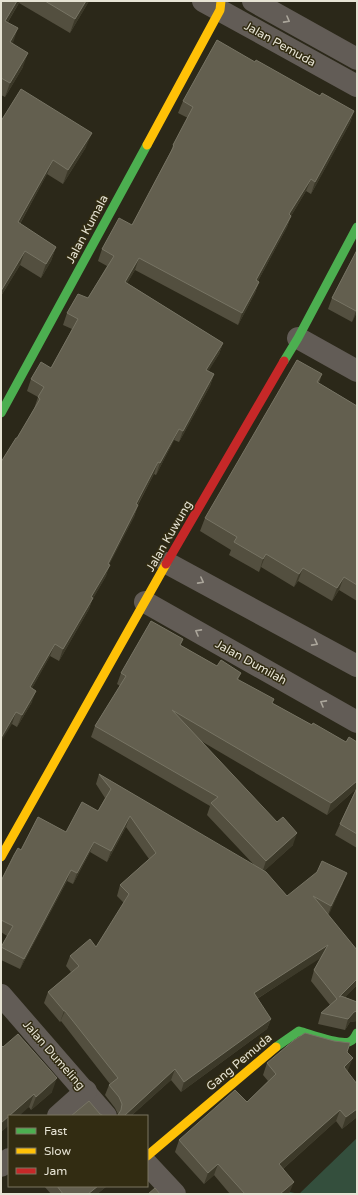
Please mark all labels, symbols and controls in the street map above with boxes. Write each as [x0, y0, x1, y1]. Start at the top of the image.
one-way arrow [283, 15, 290, 22]
street label: Jalan Pemuda [242, 19, 318, 69]
street label: Jalan Kumala [63, 192, 111, 266]
street label: Jalan Kuwung [143, 498, 195, 574]
one-way arrow [197, 577, 204, 584]
one-way arrow [195, 630, 202, 637]
street label: Jalan Dumilah [213, 637, 289, 687]
one-way arrow [311, 638, 319, 646]
one-way arrow [320, 701, 327, 708]
street label: Jalan Dumeling [20, 1017, 88, 1093]
street label: Gang Pemuda [203, 1031, 275, 1093]
legend [8, 1115, 148, 1187]
text: Fast [44, 1124, 68, 1138]
text: Slow [44, 1144, 71, 1158]
text: Jam [44, 1164, 67, 1178]

